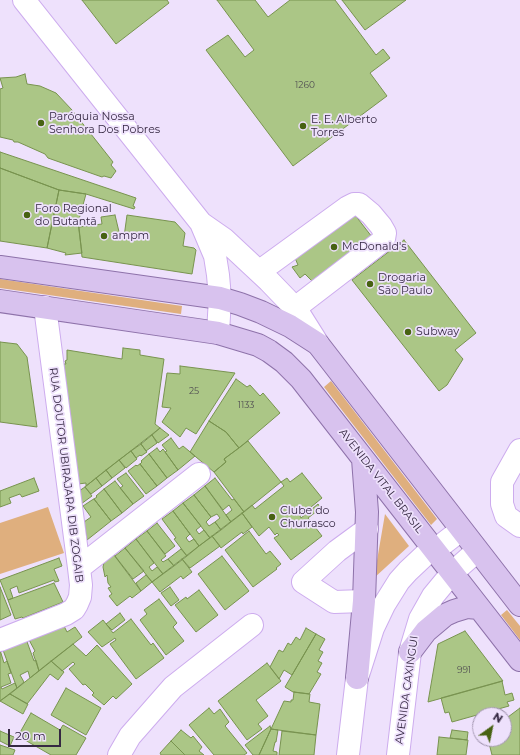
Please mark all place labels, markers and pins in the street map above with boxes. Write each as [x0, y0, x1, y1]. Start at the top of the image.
place label: Paróquia Nossa Senhora Dos Pobres [49, 110, 160, 136]
place label: E. E. Alberto Torres [311, 113, 377, 139]
marker: Paróquia Nossa Senhora Dos Pobres [36, 118, 46, 128]
marker: E. E. Alberto Torres [298, 121, 308, 131]
place label: Foro Regional do Butantã [35, 202, 112, 228]
marker: Foro Regional do Butantã [22, 210, 32, 220]
place label: ampm [112, 229, 149, 243]
marker: ampm [99, 231, 109, 241]
place label: McDonald's [342, 240, 407, 254]
marker: McDonald's [329, 242, 339, 252]
place label: Drogaria São Paulo [378, 271, 433, 297]
marker: Drogaria São Paulo [365, 279, 375, 289]
place label: Subway [416, 325, 459, 339]
marker: Subway [403, 327, 413, 337]
place label: Clube do Churrasco [280, 504, 336, 530]
marker: Clube do Churrasco [267, 512, 277, 522]

